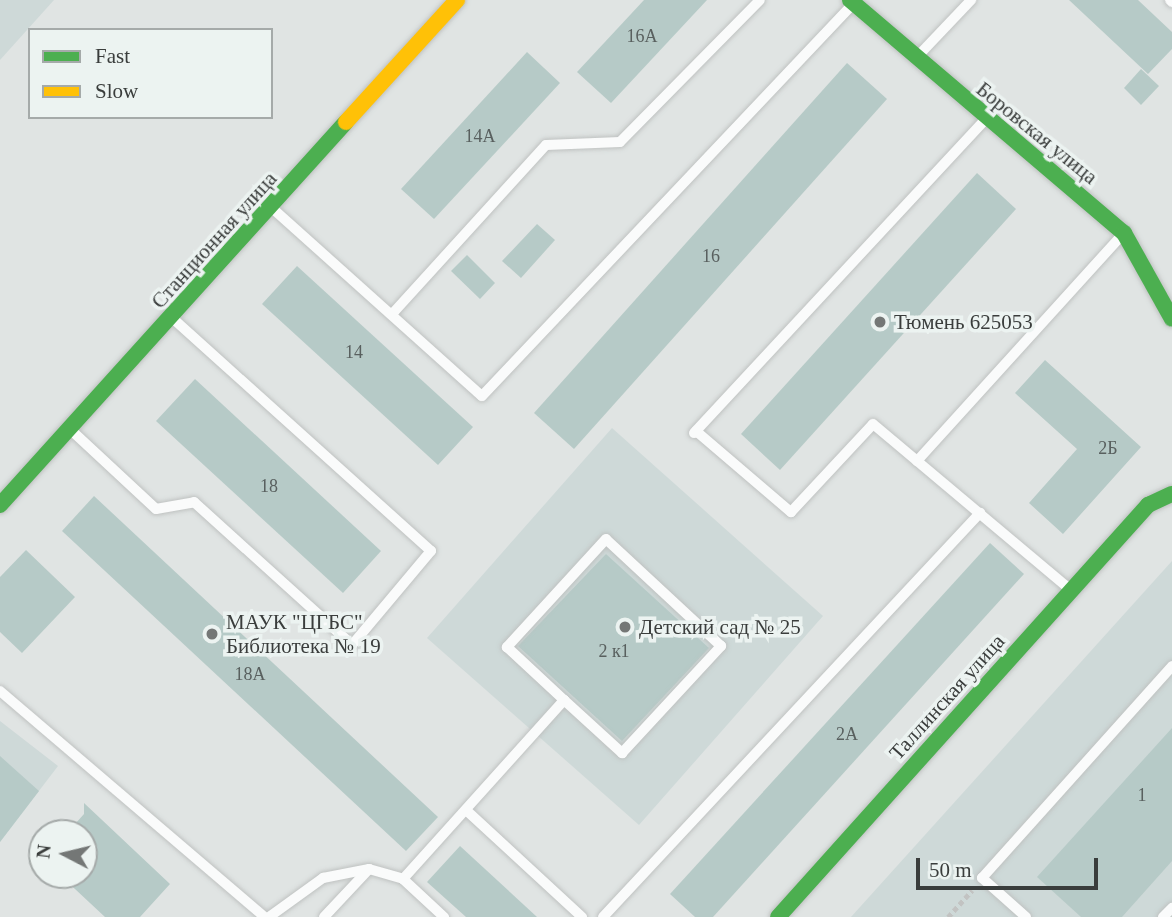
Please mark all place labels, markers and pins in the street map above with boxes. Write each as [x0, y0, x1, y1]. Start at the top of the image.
place label: Тюмень 625053 [894, 309, 1033, 335]
marker: Тюмень 625053 [872, 314, 888, 330]
place label: МАУК "ЦГБС" Библиотека № 19 [226, 609, 381, 659]
place label: Детский сад № 25 [639, 614, 801, 640]
marker: Детский сад № 25 [617, 619, 633, 635]
marker: МАУК "ЦГБС" Библиотека № 19 [204, 626, 220, 642]

